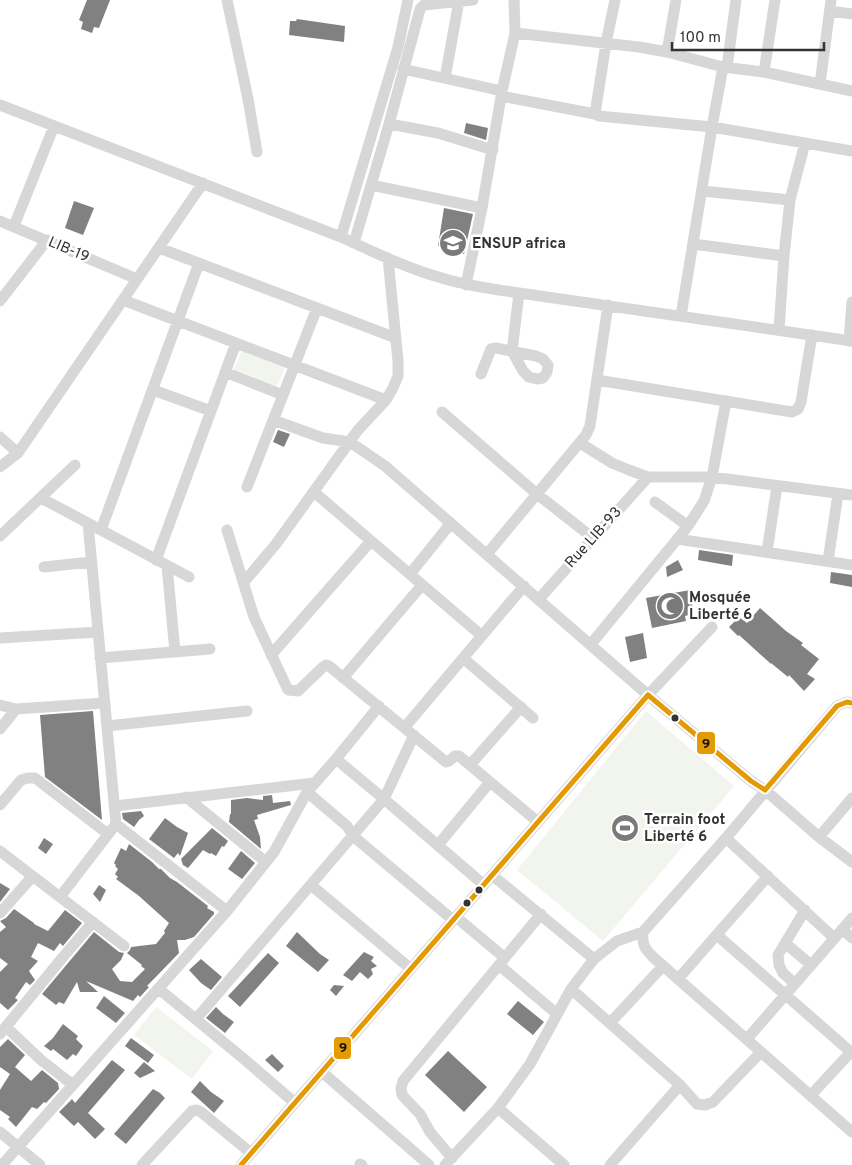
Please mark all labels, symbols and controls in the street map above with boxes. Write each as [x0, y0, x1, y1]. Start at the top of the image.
scale bar [672, 20, 824, 52]
text: 100 m [680, 29, 721, 48]
school or university icon: ENSUP africa [438, 228, 468, 258]
street label: LIB-19 [45, 233, 92, 268]
place label: ENSUP africa [472, 235, 566, 254]
street label: Rue LIB-93 [562, 503, 627, 573]
place label: Mosquée Liberté 6 [689, 589, 752, 625]
mosque icon: Mosquée Liberté 6 [655, 591, 685, 621]
unlabelled marker [670, 713, 680, 723]
line badge: 9 [696, 731, 716, 755]
text: 9 [702, 736, 710, 753]
place label: Terrain foot Liberté 6 [644, 811, 726, 847]
sports icon: Terrain foot Liberté 6 [610, 813, 640, 843]
unlabelled marker [474, 885, 484, 895]
unlabelled marker [462, 898, 472, 908]
line badge: 9 [333, 1036, 352, 1060]
text: 9 [339, 1040, 347, 1057]

